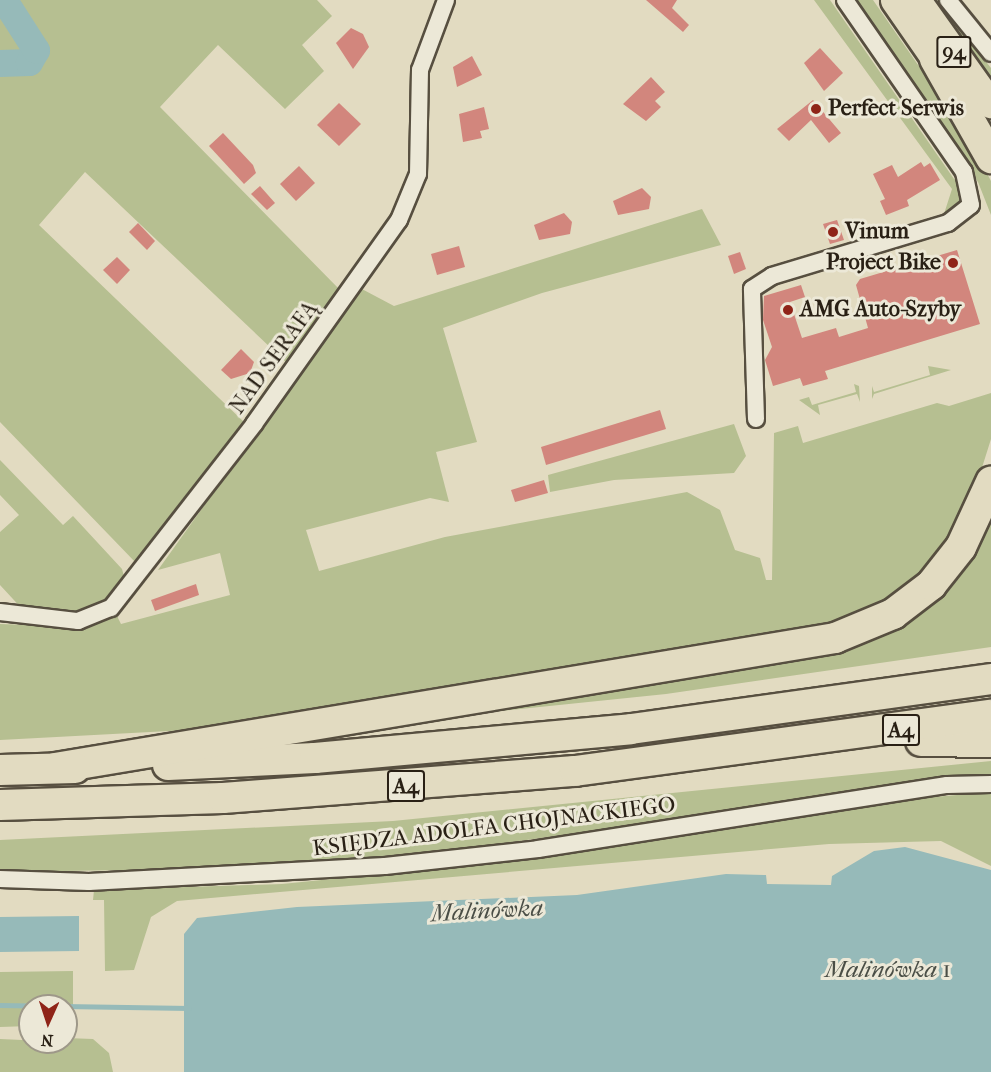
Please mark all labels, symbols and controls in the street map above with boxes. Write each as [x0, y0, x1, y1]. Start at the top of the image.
road number: 94 [936, 34, 972, 70]
place label: Perfect Serwis [828, 96, 964, 122]
marker: Perfect Serwis [809, 102, 823, 116]
place label: Vinum [845, 219, 909, 245]
marker: Vinum [826, 225, 840, 239]
place label: Project Bike [826, 250, 941, 276]
marker: Project Bike [946, 256, 960, 270]
street label: NAD SERAFĄ [224, 297, 324, 419]
place label: AMG Auto-Szyby [800, 297, 961, 323]
marker: AMG Auto-Szyby [781, 303, 795, 317]
road number: A4 [882, 712, 920, 748]
road number: A4 [386, 768, 426, 804]
street label: KSIĘDZA ADOLFA CHOJNACKIEGO [311, 792, 677, 862]
water label: Malinówka [430, 894, 544, 928]
water label: Malinówka 1 [825, 956, 951, 984]
north arrow [18, 994, 78, 1054]
text: N [41, 1031, 54, 1050]

